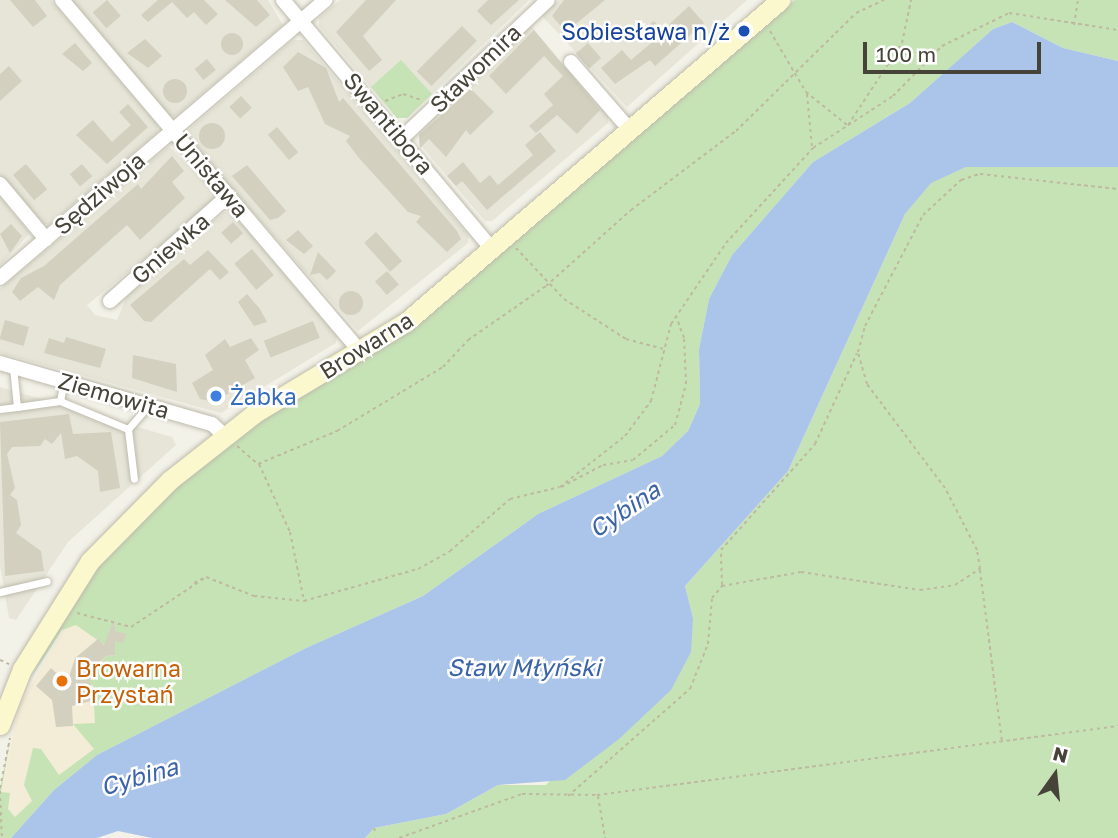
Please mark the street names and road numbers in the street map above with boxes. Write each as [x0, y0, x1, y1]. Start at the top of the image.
street label: Sławomira [424, 18, 526, 118]
street label: Swantibora [338, 66, 440, 180]
street label: Unisława [169, 127, 255, 223]
street label: Sędziwoja [48, 146, 150, 240]
street label: Gniewka [125, 207, 215, 289]
street label: Browarna [314, 305, 418, 385]
street label: Ziemowita [55, 366, 173, 424]

